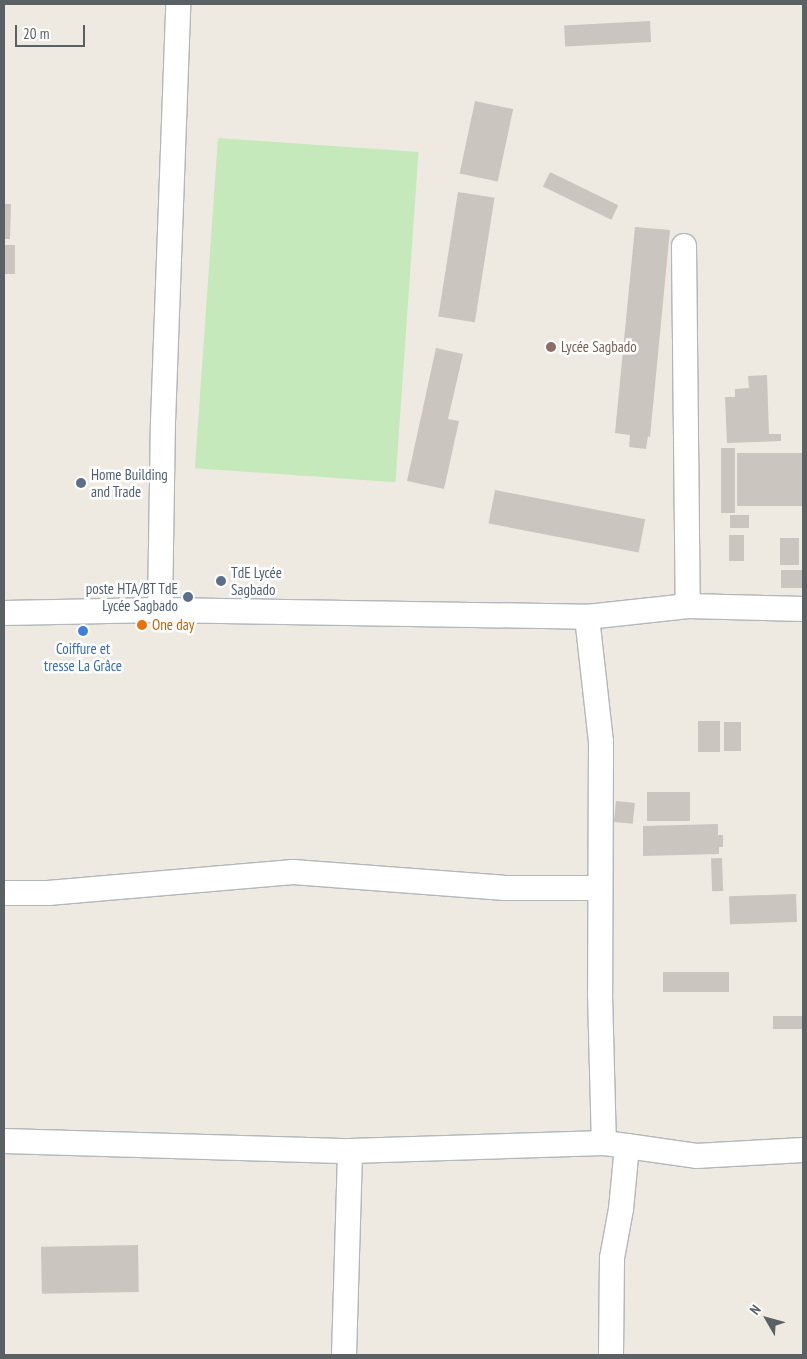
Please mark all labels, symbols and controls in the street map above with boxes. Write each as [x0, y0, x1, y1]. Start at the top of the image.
scale bar [18, 15, 88, 47]
text: 20 m [23, 24, 49, 43]
place label: Lycée Sagbado [561, 338, 637, 356]
marker: Lycée Sagbado [545, 341, 557, 353]
place label: Home Building and Trade [91, 465, 168, 500]
marker: Home Building and Trade [75, 477, 87, 489]
place label: TdE Lycée Sagbado [231, 563, 282, 598]
marker: TdE Lycée Sagbado [215, 575, 227, 587]
place label: poste HTA/BT TdE Lycée Sagbado [85, 579, 178, 614]
marker: poste HTA/BT TdE Lycée Sagbado [182, 591, 194, 603]
place label: One day [152, 616, 194, 634]
marker: One day [136, 619, 148, 631]
marker: Coiffure et tresse La Grâce [77, 625, 89, 637]
place label: Coiffure et tresse La Grâce [44, 639, 122, 674]
north arrow [742, 1294, 792, 1344]
text: N [746, 1301, 765, 1318]

